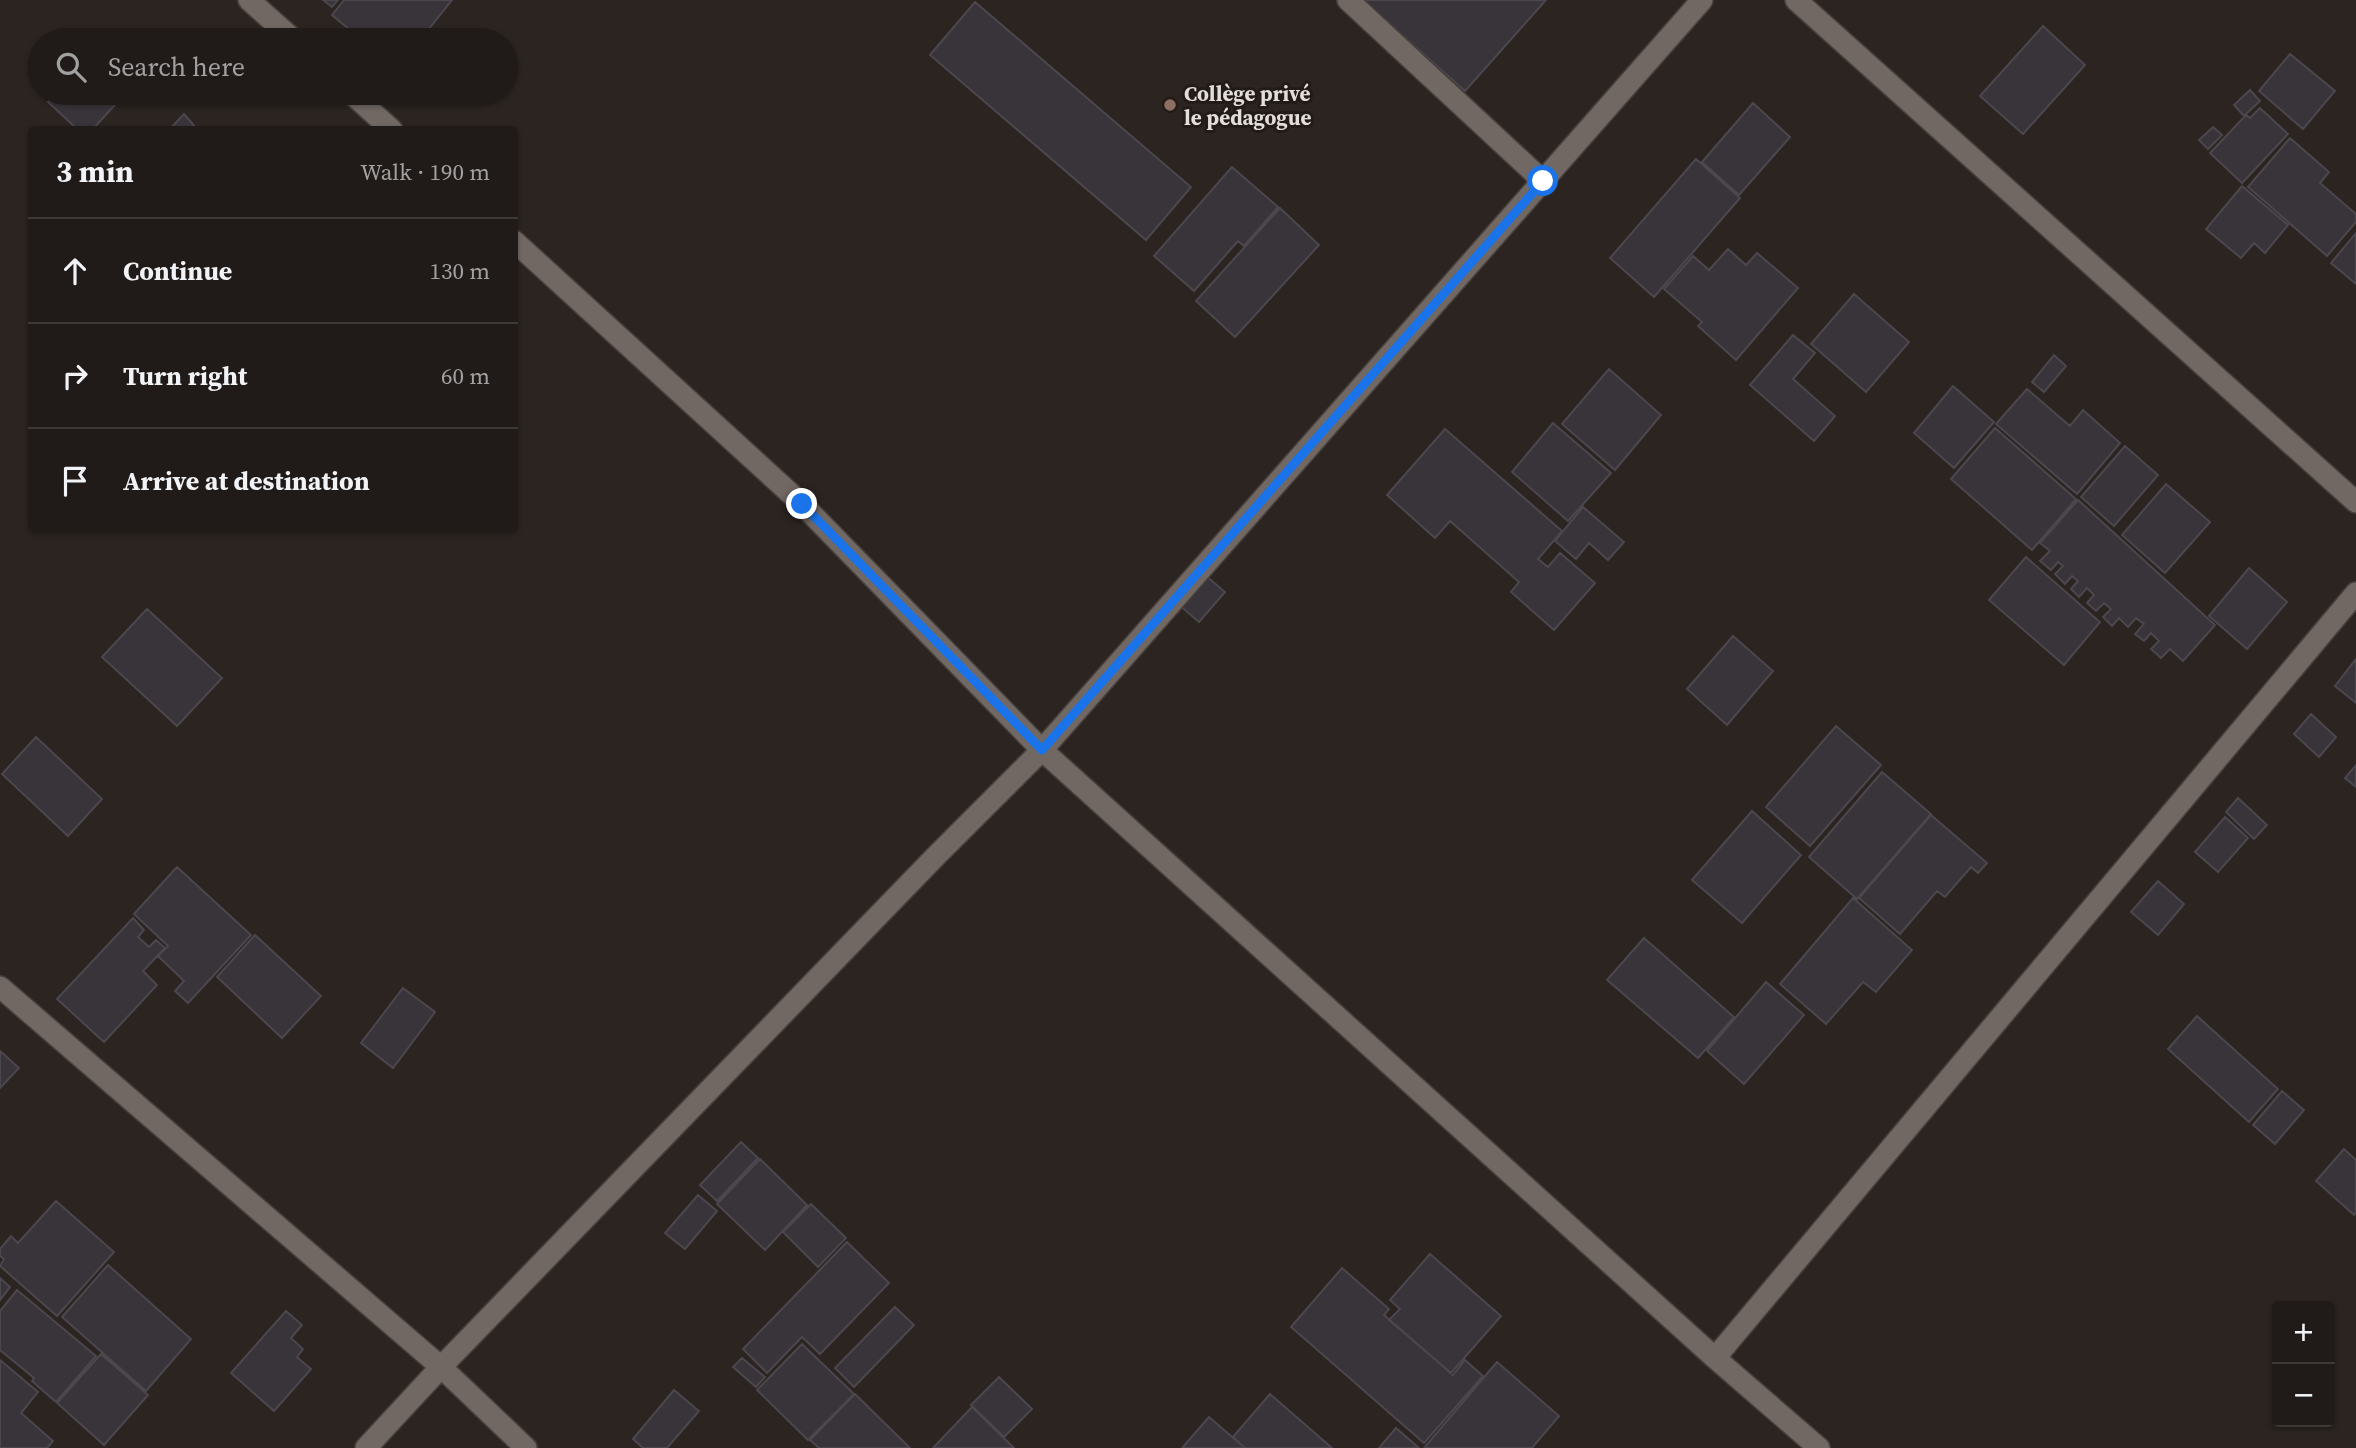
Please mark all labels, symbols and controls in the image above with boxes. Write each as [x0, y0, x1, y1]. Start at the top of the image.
search box [28, 28, 518, 105]
icon: search [52, 48, 90, 86]
text: Search here [108, 49, 245, 85]
place label: Collège privé le pédagogue [1184, 79, 1311, 132]
marker: Collège privé le pédagogue [1162, 97, 1178, 113]
text: 3 min [56, 151, 134, 192]
text: Walk · 190 m [360, 156, 490, 188]
route start [1527, 165, 1558, 196]
icon: ahead [56, 252, 94, 290]
text: Continue [123, 253, 232, 289]
text: 130 m [429, 255, 490, 287]
icon: right [56, 357, 94, 395]
text: Turn right [123, 358, 247, 394]
text: 60 m [441, 360, 490, 392]
icon: arrive [56, 462, 94, 500]
text: Arrive at destination [123, 463, 370, 499]
route end [786, 488, 817, 519]
map controls [2272, 1301, 2335, 1427]
button: + [2272, 1301, 2335, 1364]
button: − [2272, 1364, 2335, 1427]

